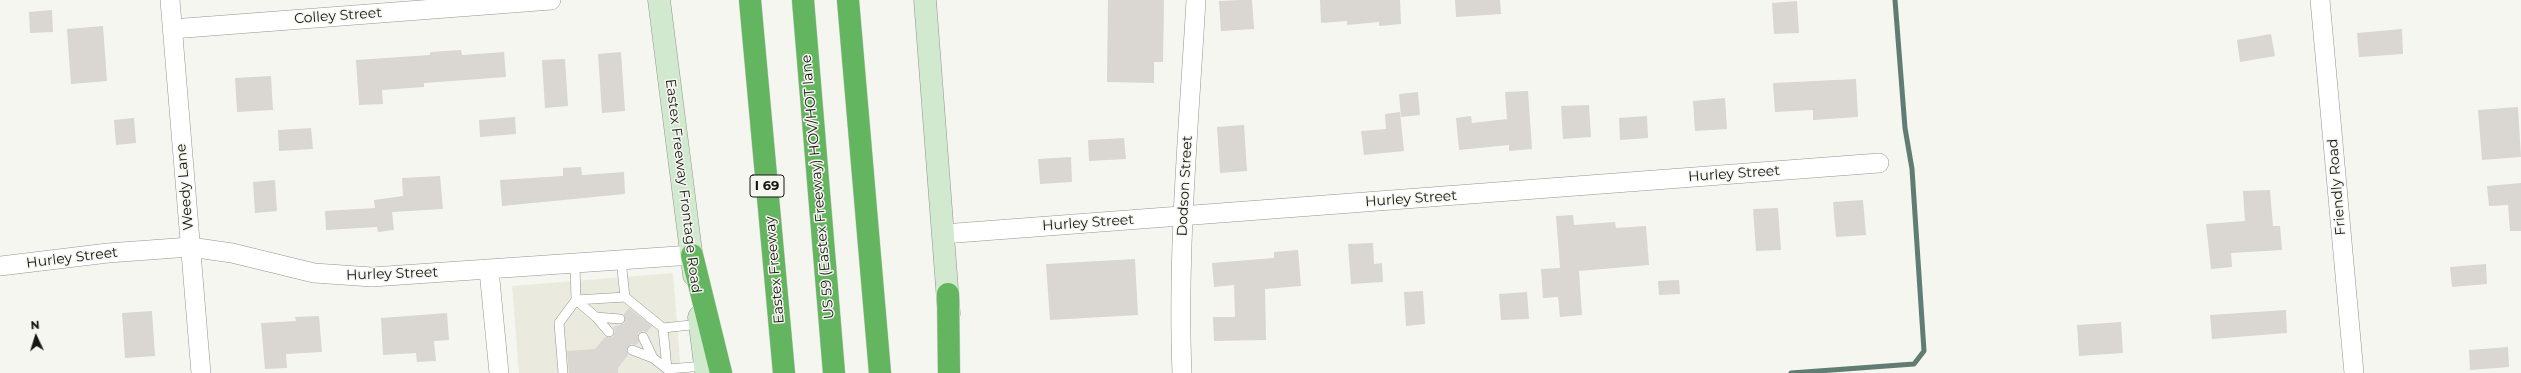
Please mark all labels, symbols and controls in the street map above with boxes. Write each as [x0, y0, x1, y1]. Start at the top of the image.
street label: Colley Street [294, 5, 382, 27]
street label: US 59 (Eastex Freeway) HOV/HOT lane [798, 54, 838, 320]
street label: Eastex Freeway Frontage Road [662, 78, 704, 294]
street label: Dodson Street [1174, 135, 1196, 237]
street label: Friendly Road [2324, 138, 2350, 236]
street label: Weedy Lane [173, 143, 197, 231]
street label: Hurley Street [1688, 162, 1780, 186]
road number: I 69 [750, 175, 784, 197]
street label: Hurley Street [1365, 187, 1457, 211]
street label: Hurley Street [1042, 211, 1134, 235]
street label: Eastex Freeway [762, 216, 788, 324]
street label: Hurley Street [25, 244, 119, 272]
street label: Hurley Street [346, 264, 438, 284]
north arrow [16, 317, 56, 357]
text: N [30, 318, 40, 332]

